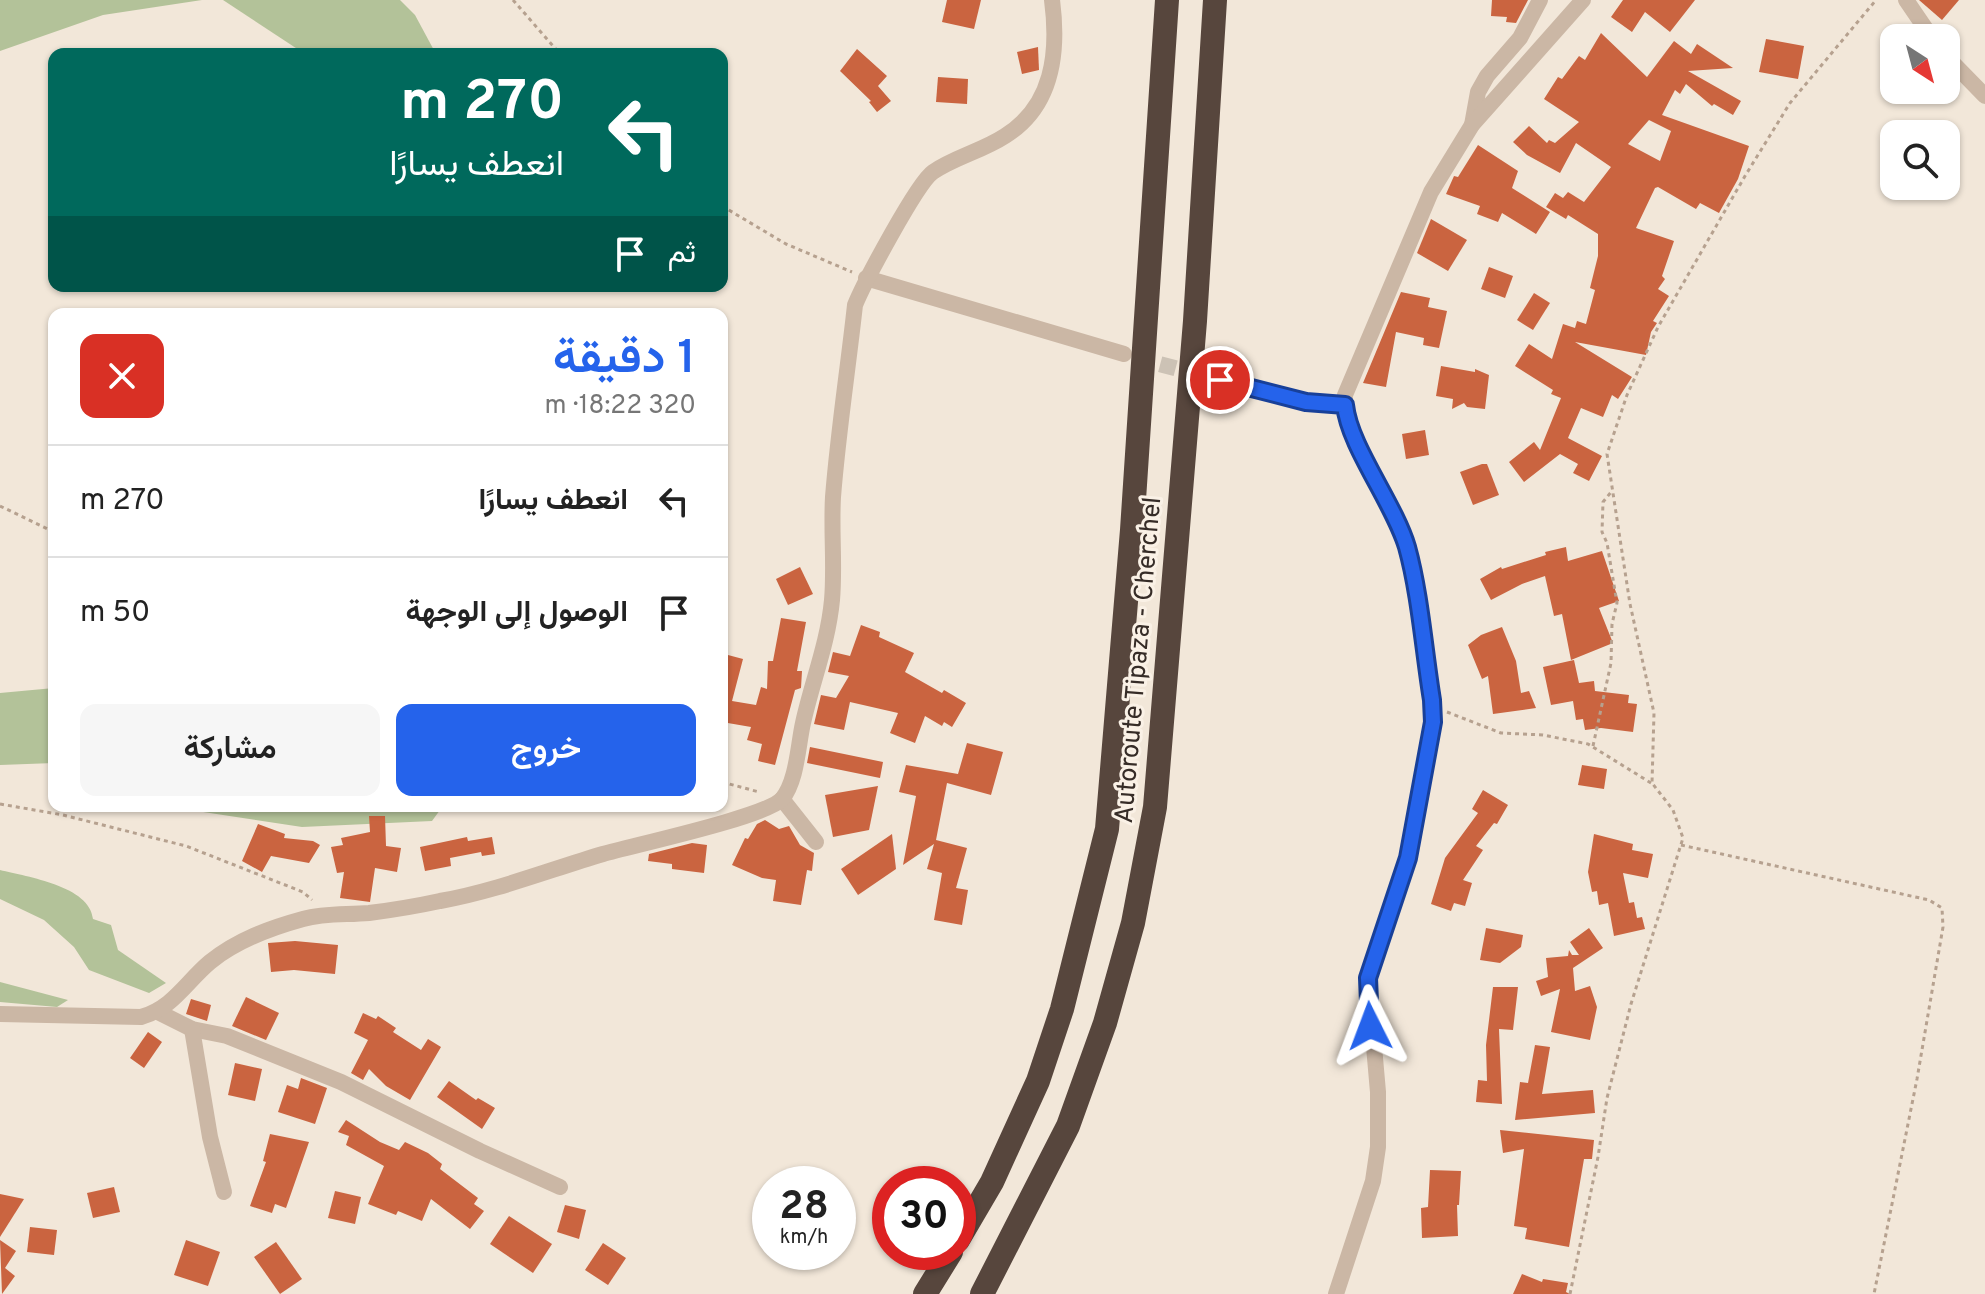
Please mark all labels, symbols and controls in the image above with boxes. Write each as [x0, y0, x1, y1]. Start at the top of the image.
north arrow [1880, 24, 1960, 104]
map controls [1880, 24, 1960, 200]
text: 270 m [400, 69, 564, 139]
icon: left [592, 80, 696, 184]
button: search [1880, 120, 1960, 200]
text: انعطف يسارًا [389, 143, 564, 189]
icon: arrive [608, 232, 652, 276]
text: ثم [668, 236, 696, 273]
text: 1 دقيقة [553, 330, 696, 390]
button: close [80, 334, 164, 418]
pin [1186, 346, 1254, 414]
icon: arrive [1198, 358, 1242, 402]
text: 320 m · 18:22 [545, 390, 696, 423]
icon: left [652, 479, 696, 523]
text: 270 m [80, 483, 165, 520]
text: انعطف يسارًا [479, 483, 628, 520]
street label: Autoroute Tipaza - Cherchel [1109, 496, 1170, 825]
icon: arrive [652, 591, 696, 635]
text: 50 m [80, 595, 150, 632]
text: الوصول إلى الوجهة [406, 595, 628, 632]
button: مشاركة [80, 704, 380, 796]
button: خروج [396, 704, 696, 796]
position arrow [1328, 984, 1412, 1068]
speed limit sign: 30 [872, 1166, 976, 1270]
text: 28 [779, 1183, 829, 1233]
text: km/h [780, 1225, 828, 1251]

